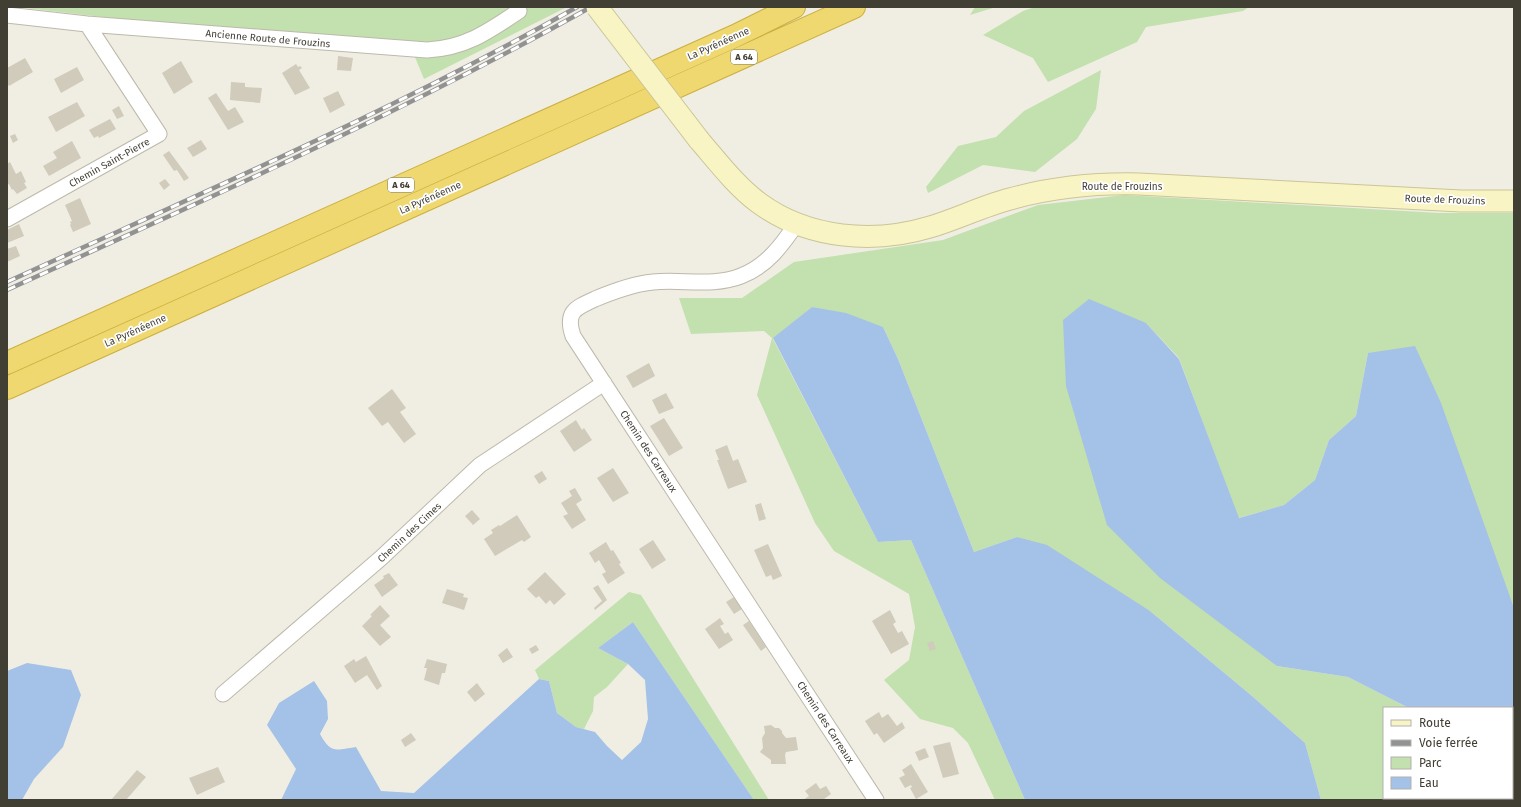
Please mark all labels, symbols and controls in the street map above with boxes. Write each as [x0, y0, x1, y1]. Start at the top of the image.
street label: La Pyrénéenne [686, 25, 751, 63]
street label: Ancienne Route de Frouzins [205, 28, 331, 50]
road number: A 64 [731, 50, 757, 64]
street label: Chemin Saint-Pierre [67, 136, 152, 190]
road number: A 64 [388, 178, 414, 192]
street label: La Pyrénéenne [398, 179, 463, 217]
street label: Route de Frouzins [1082, 181, 1163, 193]
street label: Route de Frouzins [1404, 193, 1486, 207]
street label: La Pyrénéenne [103, 312, 168, 350]
street label: Chemin des Carreaux [617, 408, 679, 495]
street label: Chemin des Cimes [375, 500, 444, 565]
street label: Chemin des Carreaux [794, 679, 856, 766]
legend [1383, 707, 1513, 799]
text: Route [1419, 716, 1451, 730]
text: Voie ferrée [1419, 736, 1478, 750]
text: Parc [1419, 756, 1442, 770]
text: Eau [1419, 776, 1439, 790]

